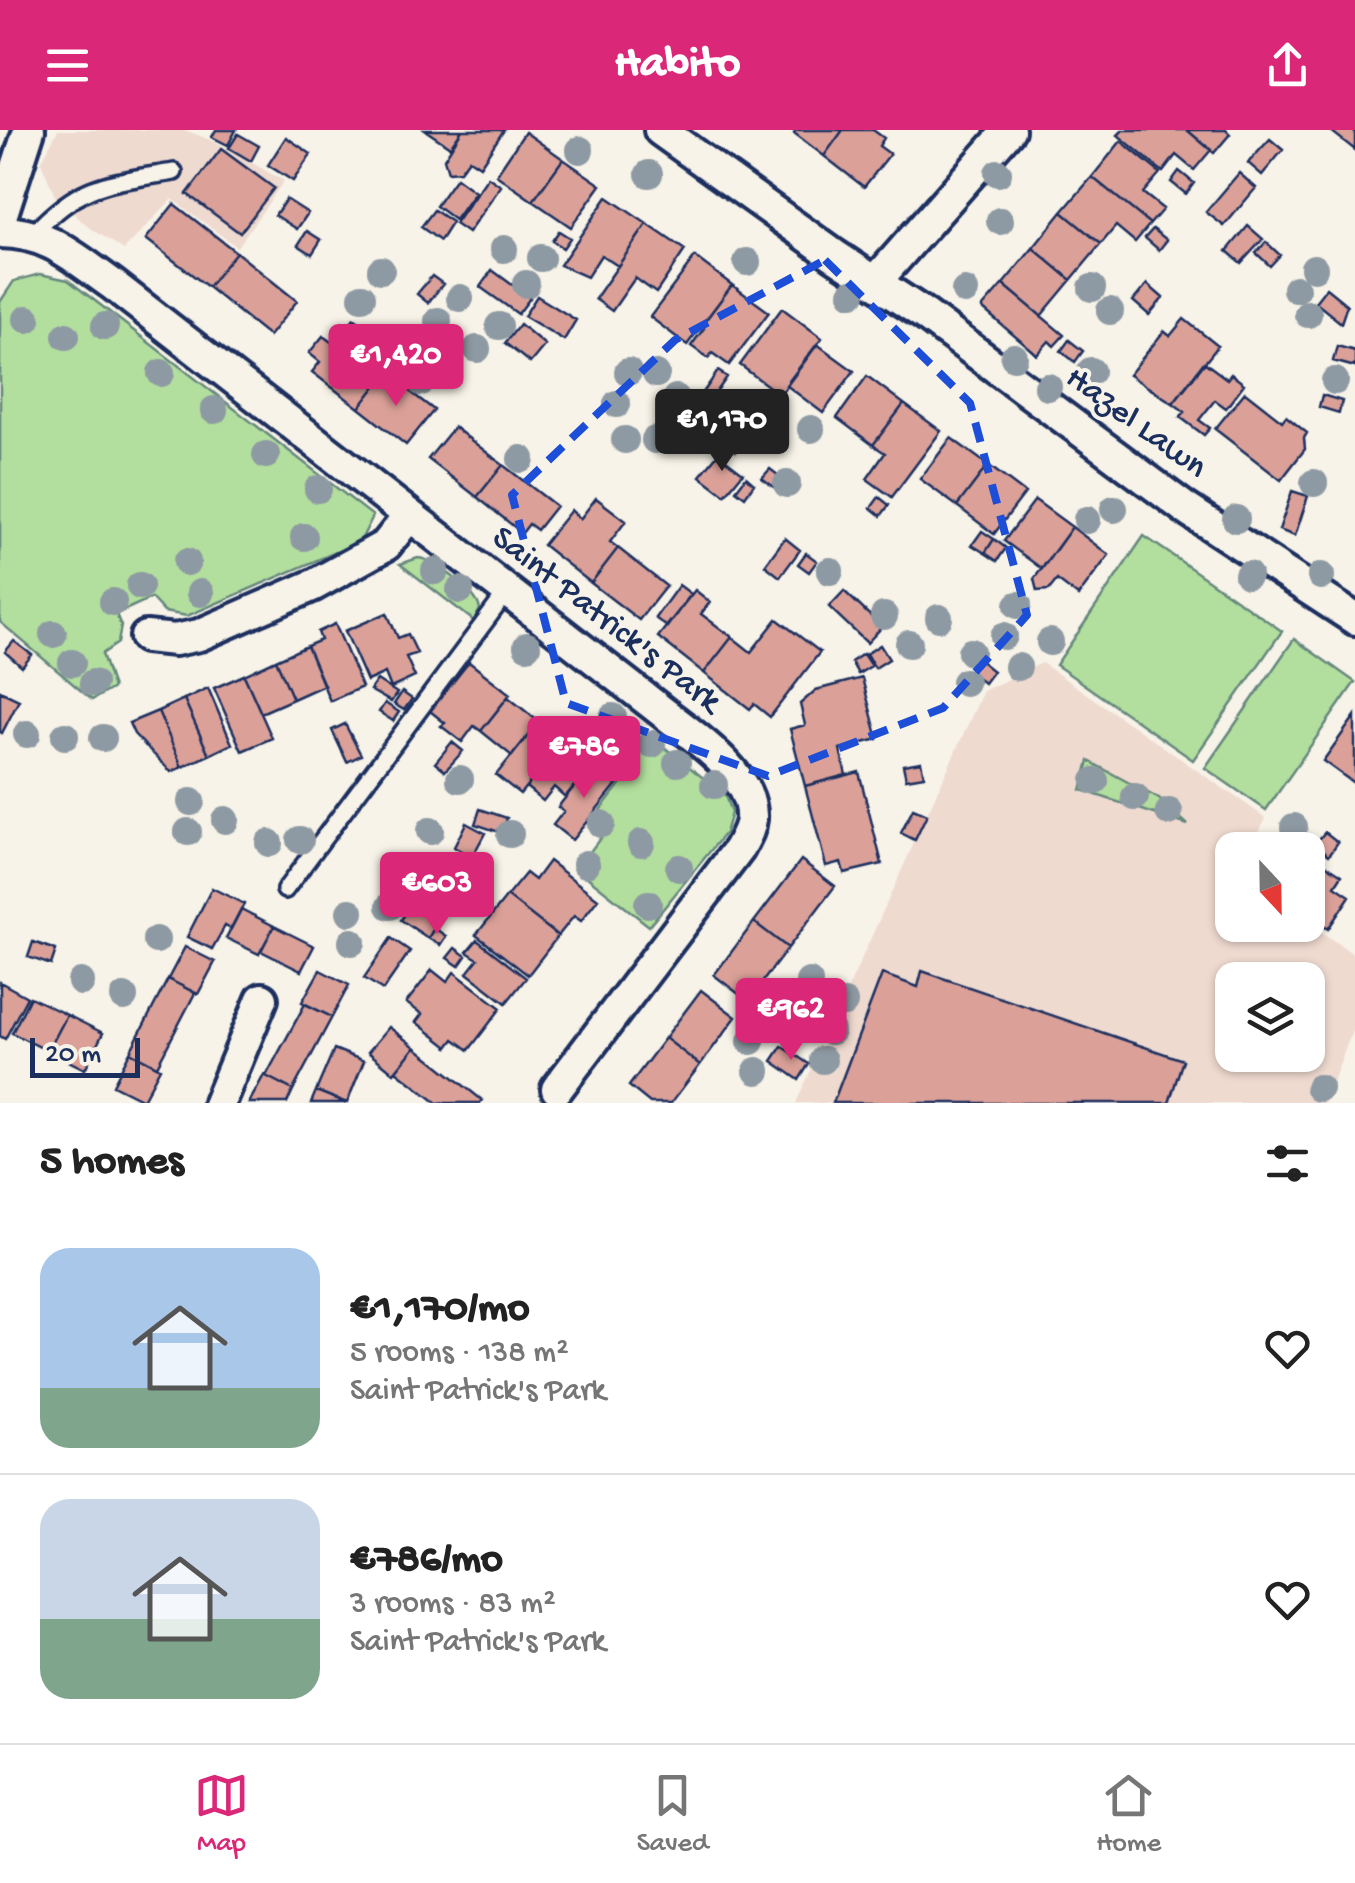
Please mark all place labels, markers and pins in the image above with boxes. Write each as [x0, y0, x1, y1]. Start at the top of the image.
pin: €1,420 [315, 324, 477, 409]
pin: €1,170 [641, 389, 803, 474]
pin: €786 [525, 716, 643, 801]
pin: €603 [378, 852, 496, 937]
pin: €962 [732, 978, 850, 1063]

